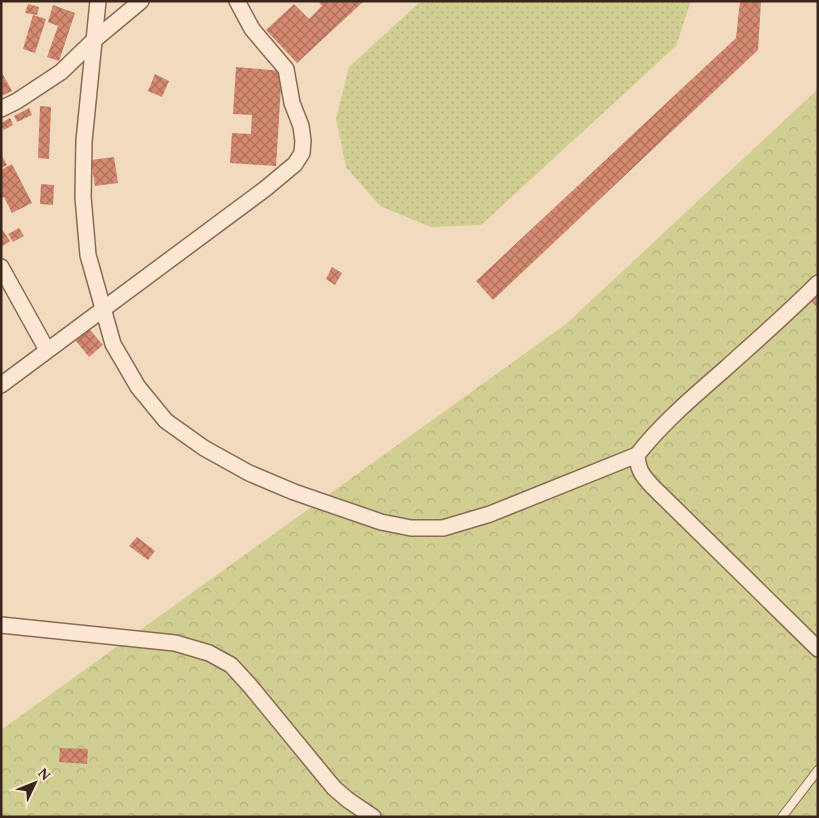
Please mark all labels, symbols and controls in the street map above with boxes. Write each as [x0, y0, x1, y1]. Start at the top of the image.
north arrow [10, 758, 60, 808]
text: N [33, 763, 56, 786]

